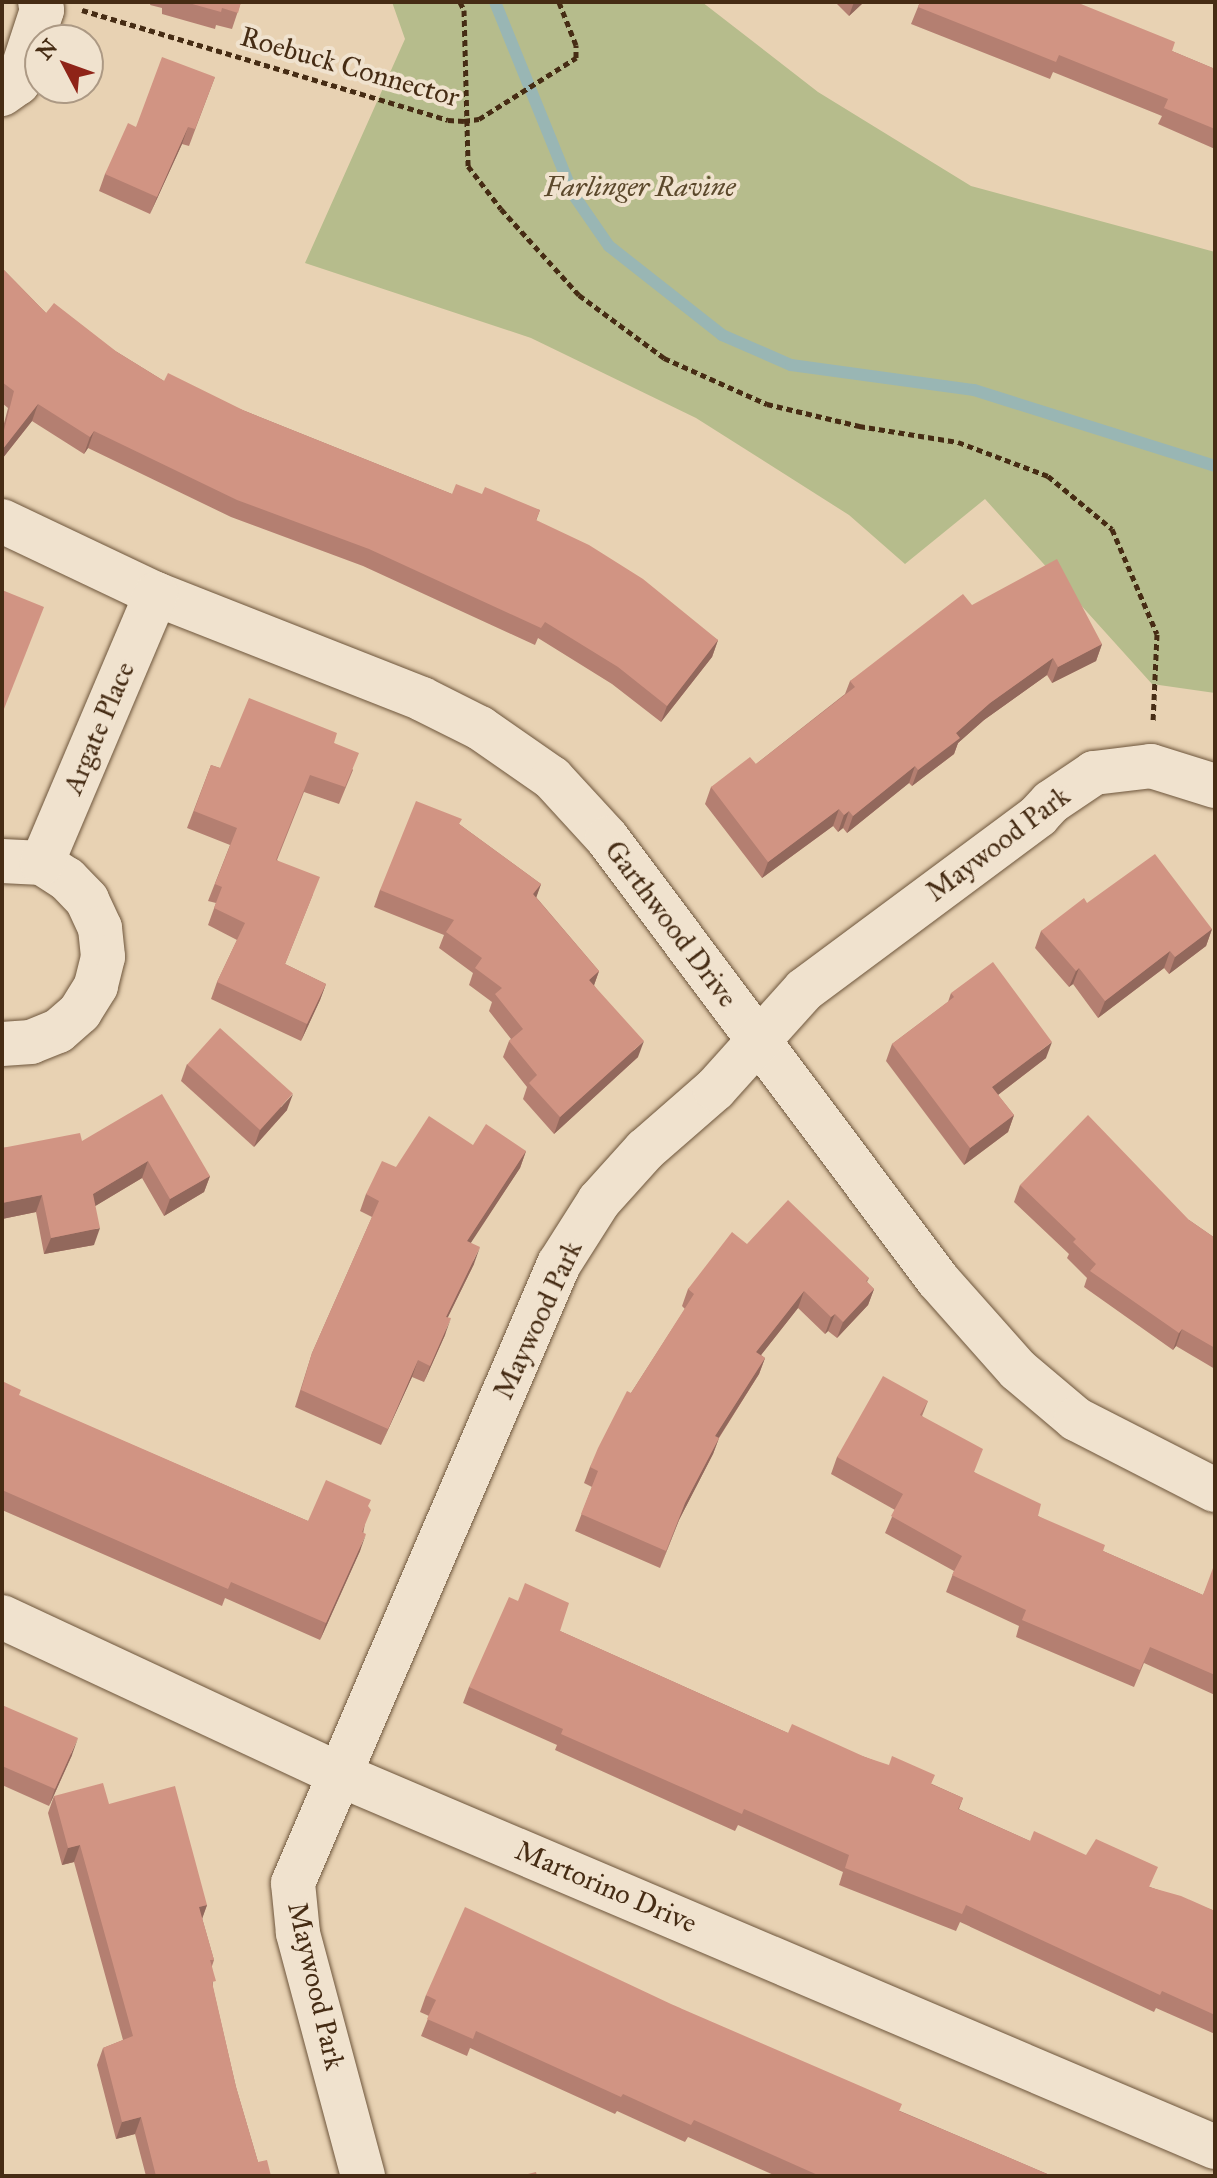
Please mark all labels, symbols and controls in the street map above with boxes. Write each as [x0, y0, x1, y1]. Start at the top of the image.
street label: Roebuck Connector [236, 20, 464, 114]
north arrow [24, 24, 104, 104]
text: N [31, 33, 63, 65]
park label: Farlinger Ravine [544, 170, 736, 204]
street label: Argate Place [56, 657, 142, 799]
street label: Maywood Park [920, 779, 1076, 909]
street label: Garthwood Drive [598, 834, 744, 1014]
street label: Maywood Park [487, 1235, 589, 1405]
street label: Martorino Drive [510, 1834, 702, 1940]
street label: Maywood Park [280, 1899, 352, 2073]

